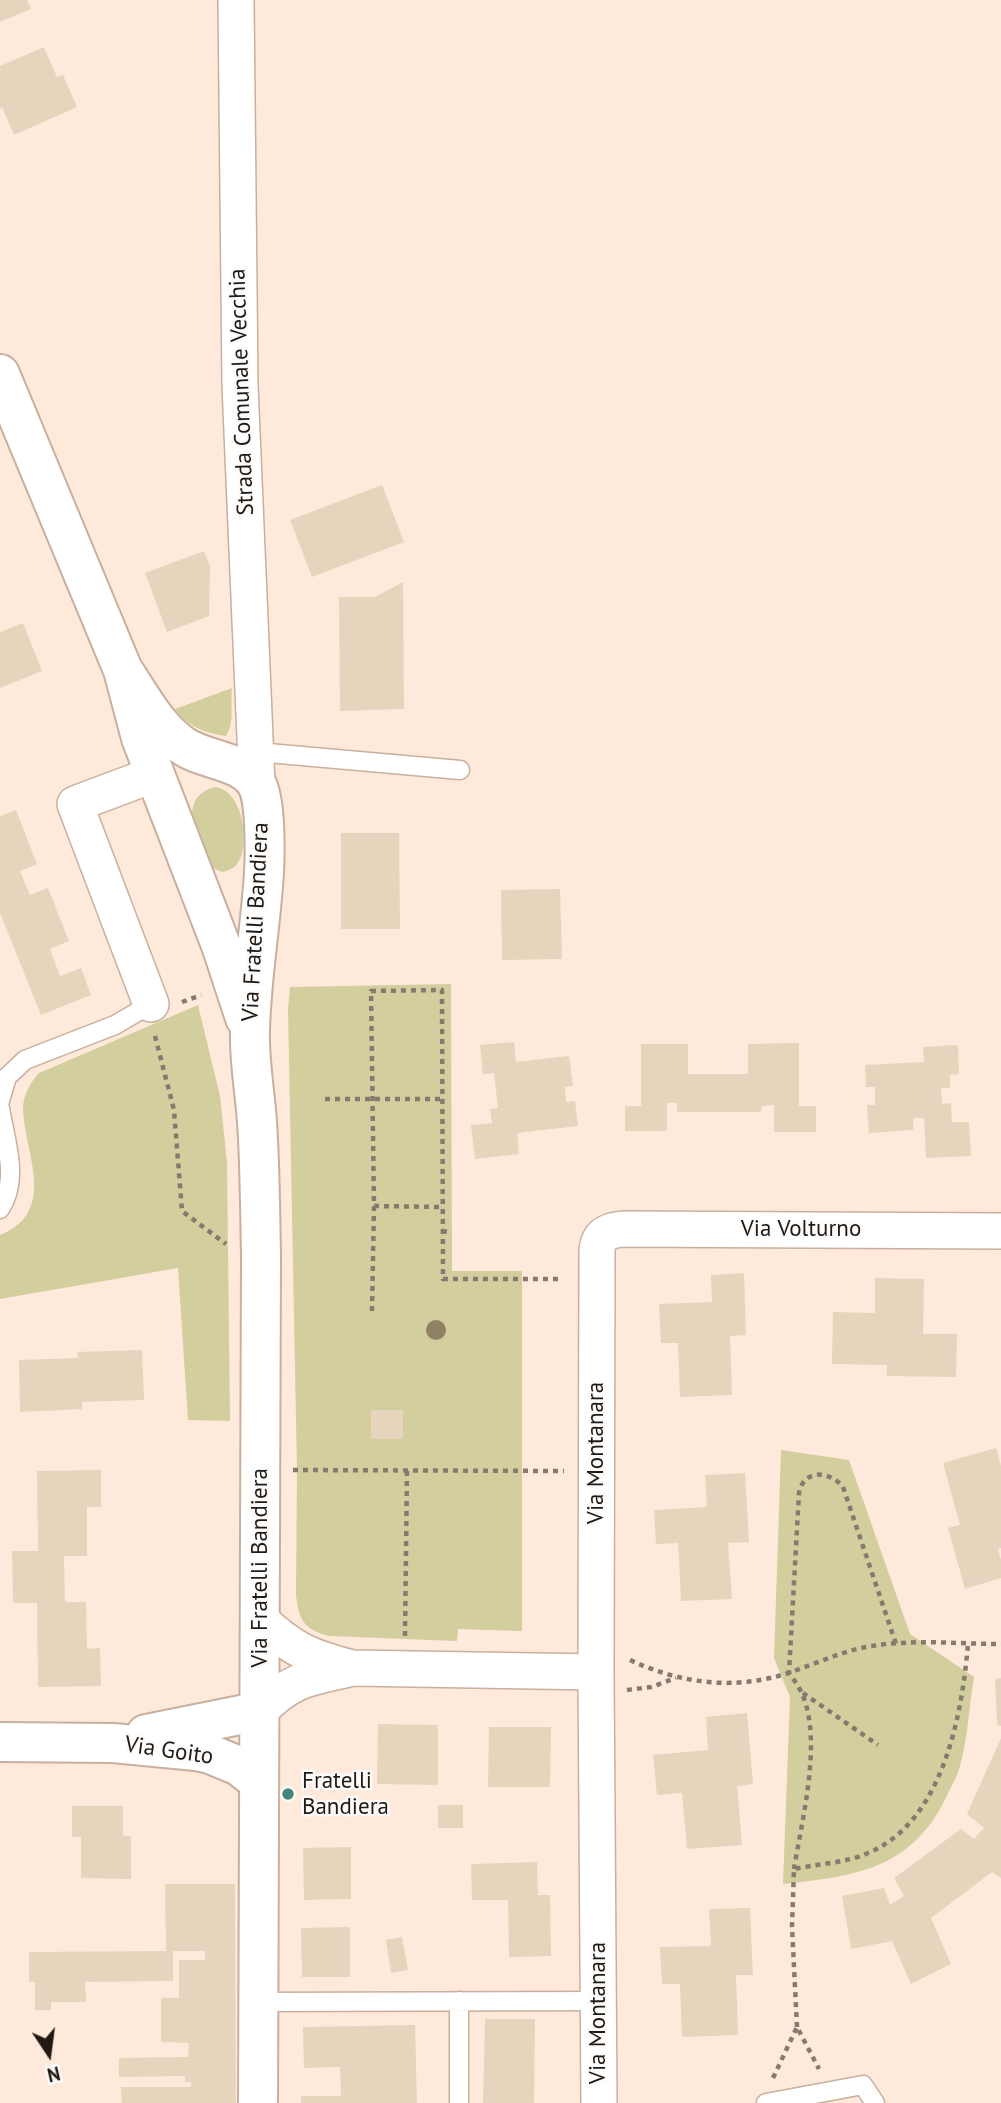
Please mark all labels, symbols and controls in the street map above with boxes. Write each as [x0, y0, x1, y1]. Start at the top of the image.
street label: Strada Comunale Vecchia [224, 268, 260, 516]
street label: Via Fratelli Bandiera [237, 822, 275, 1022]
street label: Via Volturno [741, 1215, 861, 1243]
street label: Via Montanara [582, 1382, 610, 1524]
street label: Via Fratelli Bandiera [246, 1468, 274, 1668]
street label: Via Goito [123, 1731, 215, 1771]
place label: Fratelli Bandiera [302, 1767, 389, 1821]
marker: Fratelli Bandiera [280, 1786, 296, 1802]
street label: Via Montanara [584, 1942, 612, 2084]
north arrow [14, 2019, 84, 2089]
text: N [45, 2061, 63, 2088]

